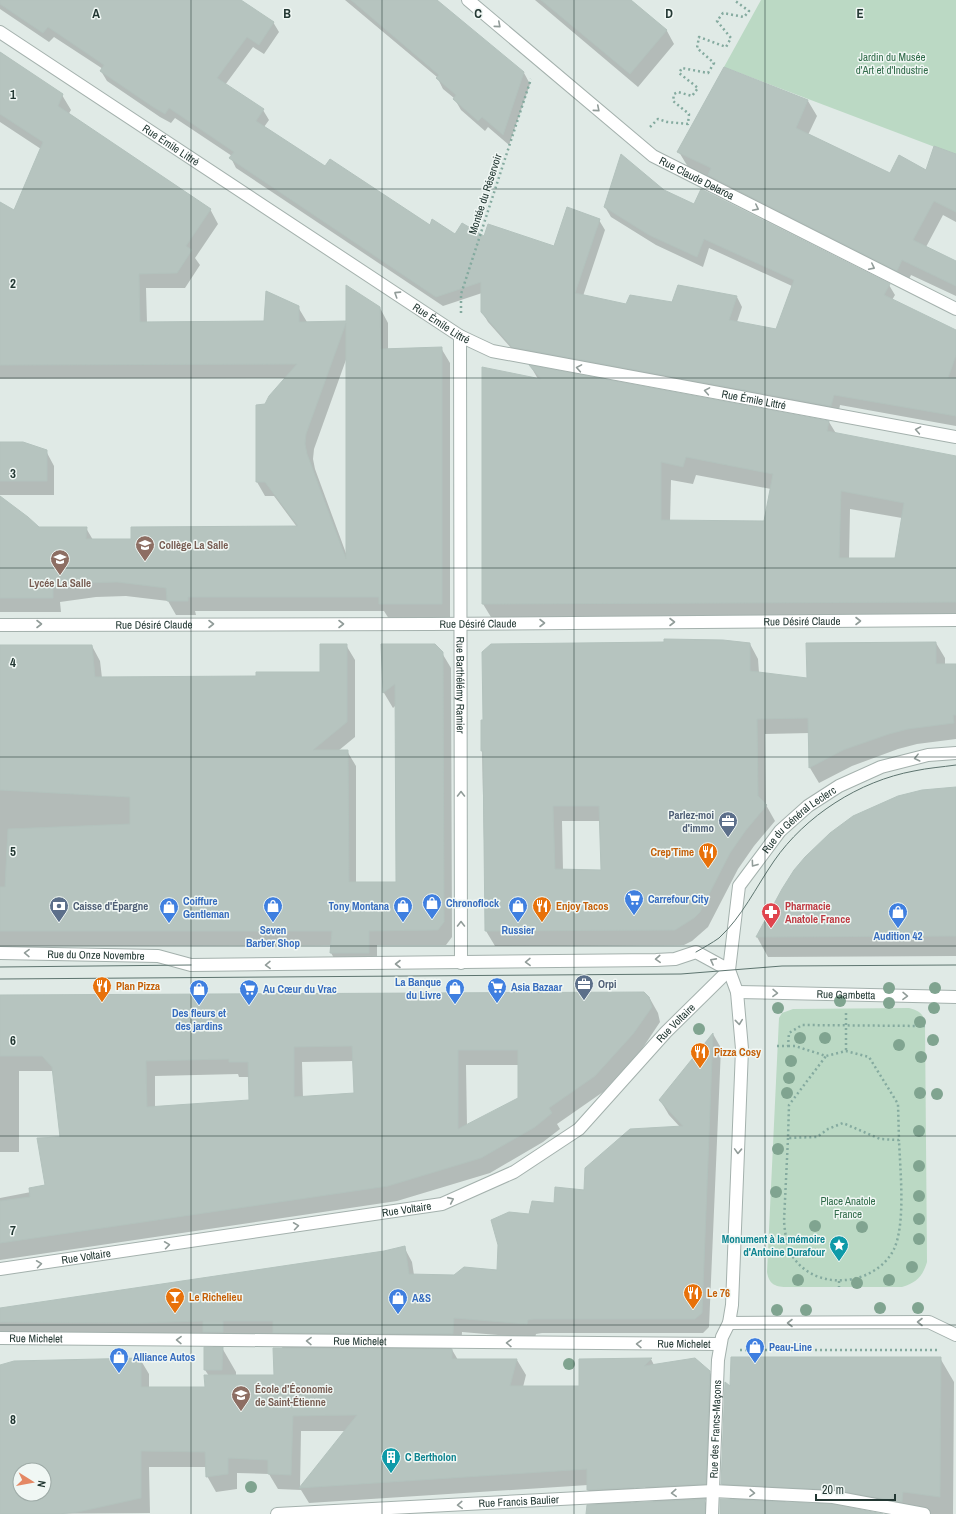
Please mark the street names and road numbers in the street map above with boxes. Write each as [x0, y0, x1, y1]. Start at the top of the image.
street label: Rue Émile Littré [140, 121, 202, 169]
street label: Montée du Réservoir [465, 152, 505, 236]
street label: Rue Claude Delaroa [657, 153, 736, 203]
street label: Rue Émile Littré [410, 300, 472, 347]
street label: Rue Émile Littré [720, 387, 787, 412]
street label: Rue Désiré Claude [763, 614, 840, 628]
street label: Rue Désiré Claude [440, 616, 516, 631]
street label: Rue Désiré Claude [116, 618, 192, 632]
street label: Rue Barthélémy Ramier [453, 637, 468, 733]
street label: Rue du Général Leclerc [759, 783, 839, 856]
street label: Rue du Onze Novembre [47, 947, 145, 963]
street label: Rue Gambetta [816, 987, 876, 1002]
street label: Rue Voltaire [653, 1000, 698, 1045]
street label: Rue Voltaire [381, 1199, 432, 1220]
street label: Rue Voltaire [60, 1246, 112, 1267]
street label: Rue Michelet [9, 1331, 63, 1346]
street label: Rue Michelet [333, 1334, 387, 1348]
street label: Rue Michelet [657, 1336, 711, 1351]
street label: Rue des Francs-Maçons [706, 1379, 724, 1479]
street label: Rue Francis Baulier [478, 1492, 559, 1510]

